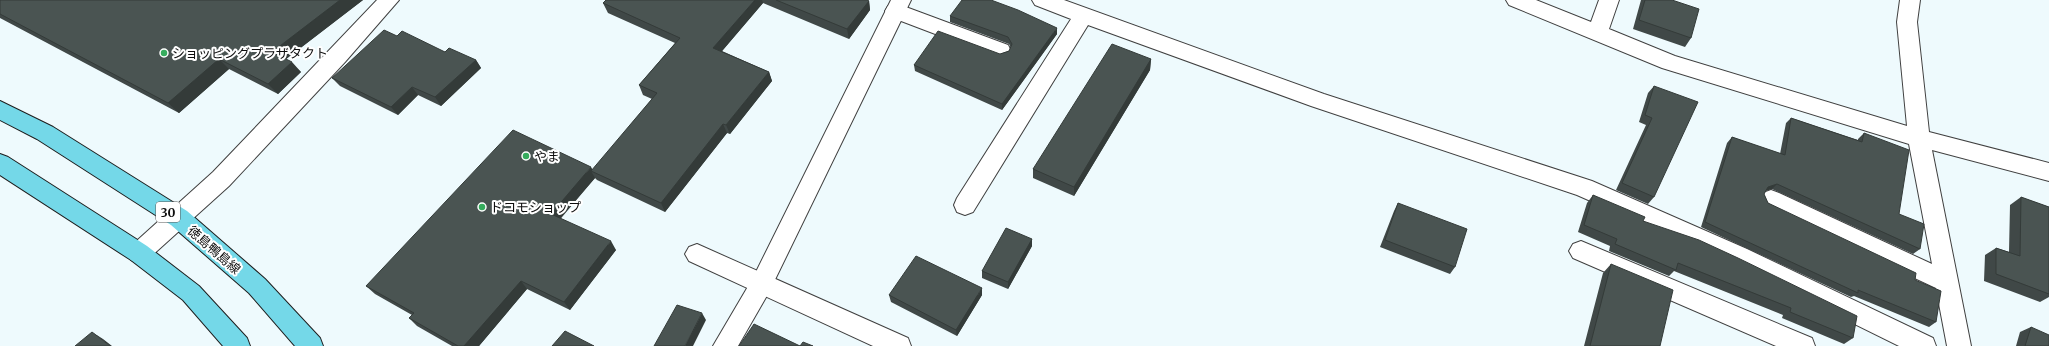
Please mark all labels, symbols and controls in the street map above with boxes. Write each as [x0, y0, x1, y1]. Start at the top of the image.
place label: ショッピングプラザタクト [172, 45, 328, 62]
marker: ショッピングプラザタクト [159, 48, 169, 58]
place label: やま [534, 148, 560, 165]
marker: やま [521, 151, 531, 161]
place label: ドコモショップ [490, 199, 581, 216]
road number: 30 [156, 202, 180, 222]
marker: ドコモショップ [477, 202, 487, 212]
street label: 徳島鴨島線 [184, 222, 244, 278]

